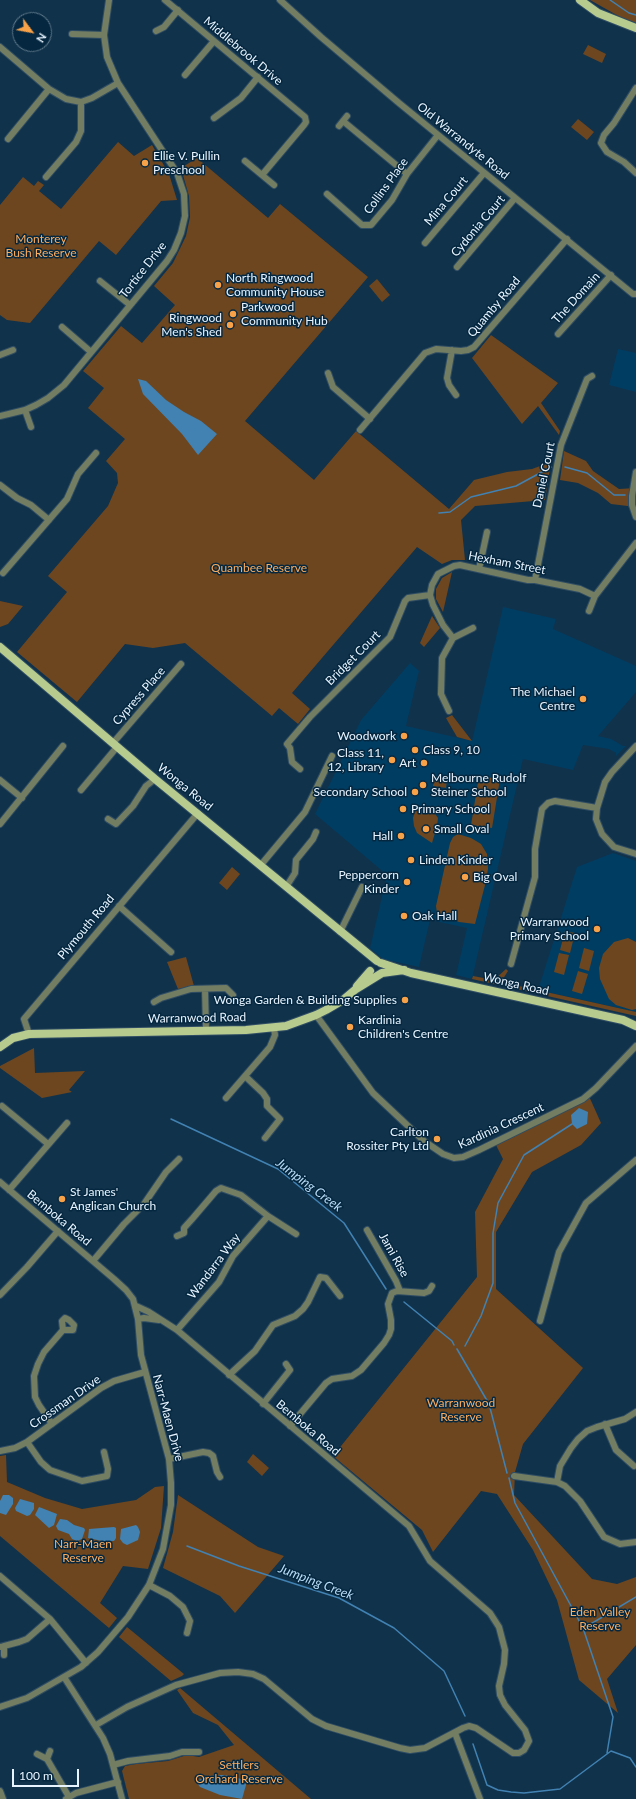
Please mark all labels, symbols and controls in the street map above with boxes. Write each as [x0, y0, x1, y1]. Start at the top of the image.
north arrow [12, 12, 52, 52]
street label: Middlebrook Drive [201, 14, 285, 88]
text: N [34, 31, 50, 45]
street label: Old Warrandyte Road [414, 99, 512, 183]
place label: Ellie V. Pullin Preschool [153, 149, 220, 177]
street label: Collins Place [361, 155, 411, 217]
marker: Ellie V. Pullin Preschool [140, 158, 150, 168]
street label: Mina Court [421, 173, 471, 229]
street label: Cydonia Court [448, 192, 508, 260]
park label: Monterey Bush Reserve [5, 232, 77, 260]
street label: Tortice Drive [116, 239, 170, 301]
street label: The Domain [549, 269, 603, 327]
place label: North Ringwood Community House [226, 271, 324, 299]
street label: Quamby Road [465, 274, 523, 340]
marker: North Ringwood Community House [213, 280, 223, 290]
place label: Parkwood Community Hub [241, 300, 328, 328]
marker: Parkwood Community Hub [228, 309, 238, 319]
place label: Ringwood Men's Shed [161, 311, 222, 339]
marker: Ringwood Men's Shed [225, 320, 235, 330]
street label: Daniel Court [530, 441, 558, 509]
street label: Hexham Street [467, 548, 547, 578]
park label: Quambee Reserve [211, 561, 307, 575]
street label: Bridget Court [323, 628, 383, 688]
street label: Cypress Place [110, 664, 168, 728]
place label: The Michael Centre [510, 685, 575, 713]
marker: The Michael Centre [578, 694, 588, 704]
place label: Woodwork [337, 729, 396, 743]
marker: Woodwork [399, 731, 409, 741]
place label: Class 9, 10 [423, 743, 480, 757]
marker: Class 9, 10 [410, 745, 420, 755]
place label: Class 11, 12, Library [328, 746, 384, 774]
marker: Class 11, 12, Library [387, 755, 397, 765]
place label: Art [399, 756, 416, 770]
marker: Art [419, 758, 429, 768]
street label: Wonga Road [154, 760, 216, 814]
place label: Melbourne Rudolf Steiner School [431, 771, 526, 799]
marker: Melbourne Rudolf Steiner School [418, 780, 428, 790]
place label: Secondary School [313, 785, 407, 799]
marker: Secondary School [410, 787, 420, 797]
place label: Primary School [411, 802, 490, 816]
marker: Primary School [398, 804, 408, 814]
place label: Small Oval [434, 822, 489, 836]
marker: Small Oval [421, 824, 431, 834]
place label: Hall [372, 829, 393, 843]
marker: Hall [396, 831, 406, 841]
place label: Linden Kinder [419, 853, 493, 867]
marker: Linden Kinder [406, 855, 416, 865]
place label: Peppercorn Kinder [338, 868, 399, 896]
place label: Big Oval [473, 870, 517, 884]
marker: Big Oval [460, 872, 470, 882]
marker: Peppercorn Kinder [402, 877, 412, 887]
street label: Plymouth Road [55, 892, 117, 962]
place label: Oak Hall [412, 909, 457, 923]
marker: Oak Hall [399, 911, 409, 921]
place label: Warranwood Primary School [510, 915, 589, 943]
marker: Warranwood Primary School [592, 924, 602, 934]
street label: Wonga Road [482, 969, 550, 999]
place label: Wonga Garden & Building Supplies [214, 993, 397, 1007]
marker: Wonga Garden & Building Supplies [400, 995, 410, 1005]
street label: Warranwood Road [148, 1010, 246, 1026]
place label: Kardinia Children's Centre [358, 1013, 448, 1041]
marker: Kardinia Children's Centre [345, 1022, 355, 1032]
street label: Kardinia Crescent [456, 1100, 546, 1152]
place label: Carlton Rossiter Pty Ltd [346, 1125, 429, 1153]
marker: Carlton Rossiter Pty Ltd [432, 1134, 442, 1144]
water label: Jumping Creek [273, 1155, 345, 1215]
place label: St James' Anglican Church [70, 1185, 156, 1213]
street label: Bemboka Road [24, 1187, 94, 1249]
marker: St James' Anglican Church [57, 1194, 67, 1204]
street label: Wandarra Way [185, 1230, 243, 1302]
street label: Jami Rise [376, 1230, 412, 1280]
street label: Crossman Drive [27, 1372, 103, 1432]
street label: Narr-Maen Drive [149, 1373, 187, 1463]
park label: Warranwood Reserve [427, 1396, 495, 1424]
street label: Bemboka Road [273, 1397, 343, 1459]
park label: Narr-Maen Reserve [54, 1537, 112, 1565]
water label: Jumping Creek [276, 1561, 356, 1603]
park label: Eden Valley Reserve [570, 1605, 630, 1633]
park label: Settlers Orchard Reserve [195, 1758, 283, 1786]
scale bar [14, 1761, 81, 1787]
text: 100 m [19, 1768, 53, 1783]

